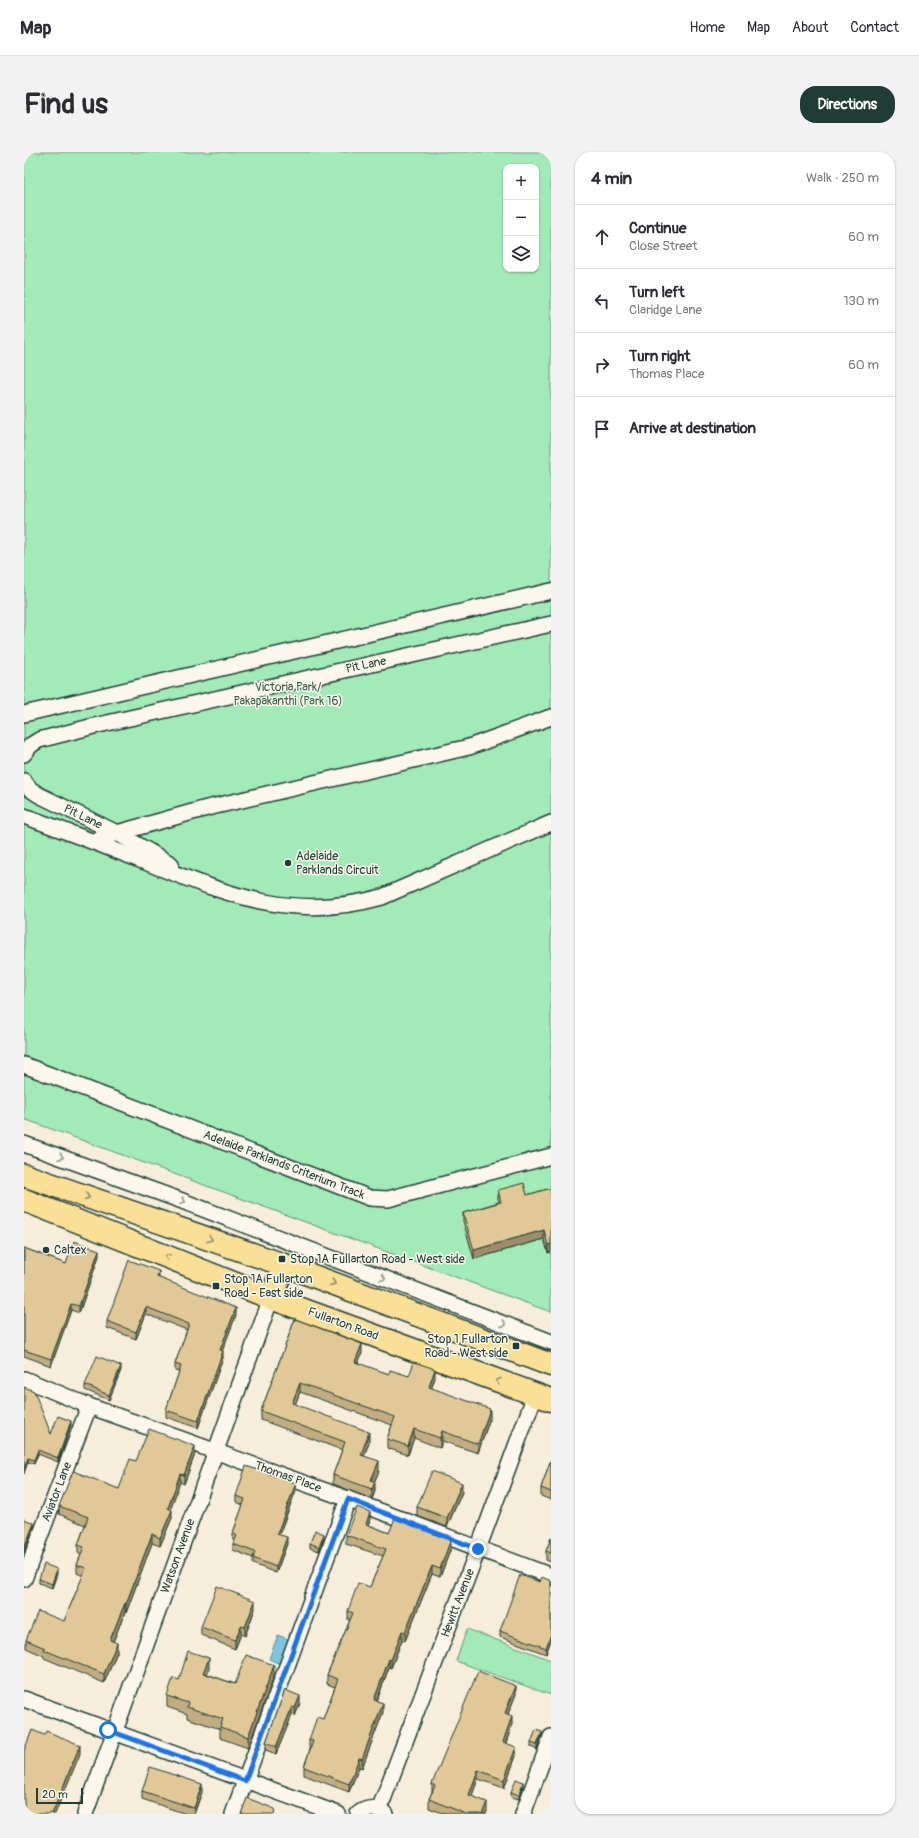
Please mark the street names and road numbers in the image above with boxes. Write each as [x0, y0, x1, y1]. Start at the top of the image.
street label: Pit Lane [344, 653, 388, 677]
street label: Pit Lane [61, 801, 105, 833]
street label: Adelaide Parklands Criterium Track [201, 1127, 367, 1203]
street label: Fullarton Road [306, 1304, 381, 1344]
street label: Thomas Place [253, 1458, 323, 1496]
street label: Aviator Lane [39, 1460, 75, 1524]
street label: Watson Avenue [158, 1517, 198, 1595]
street label: Hewitt Avenue [438, 1566, 478, 1640]

